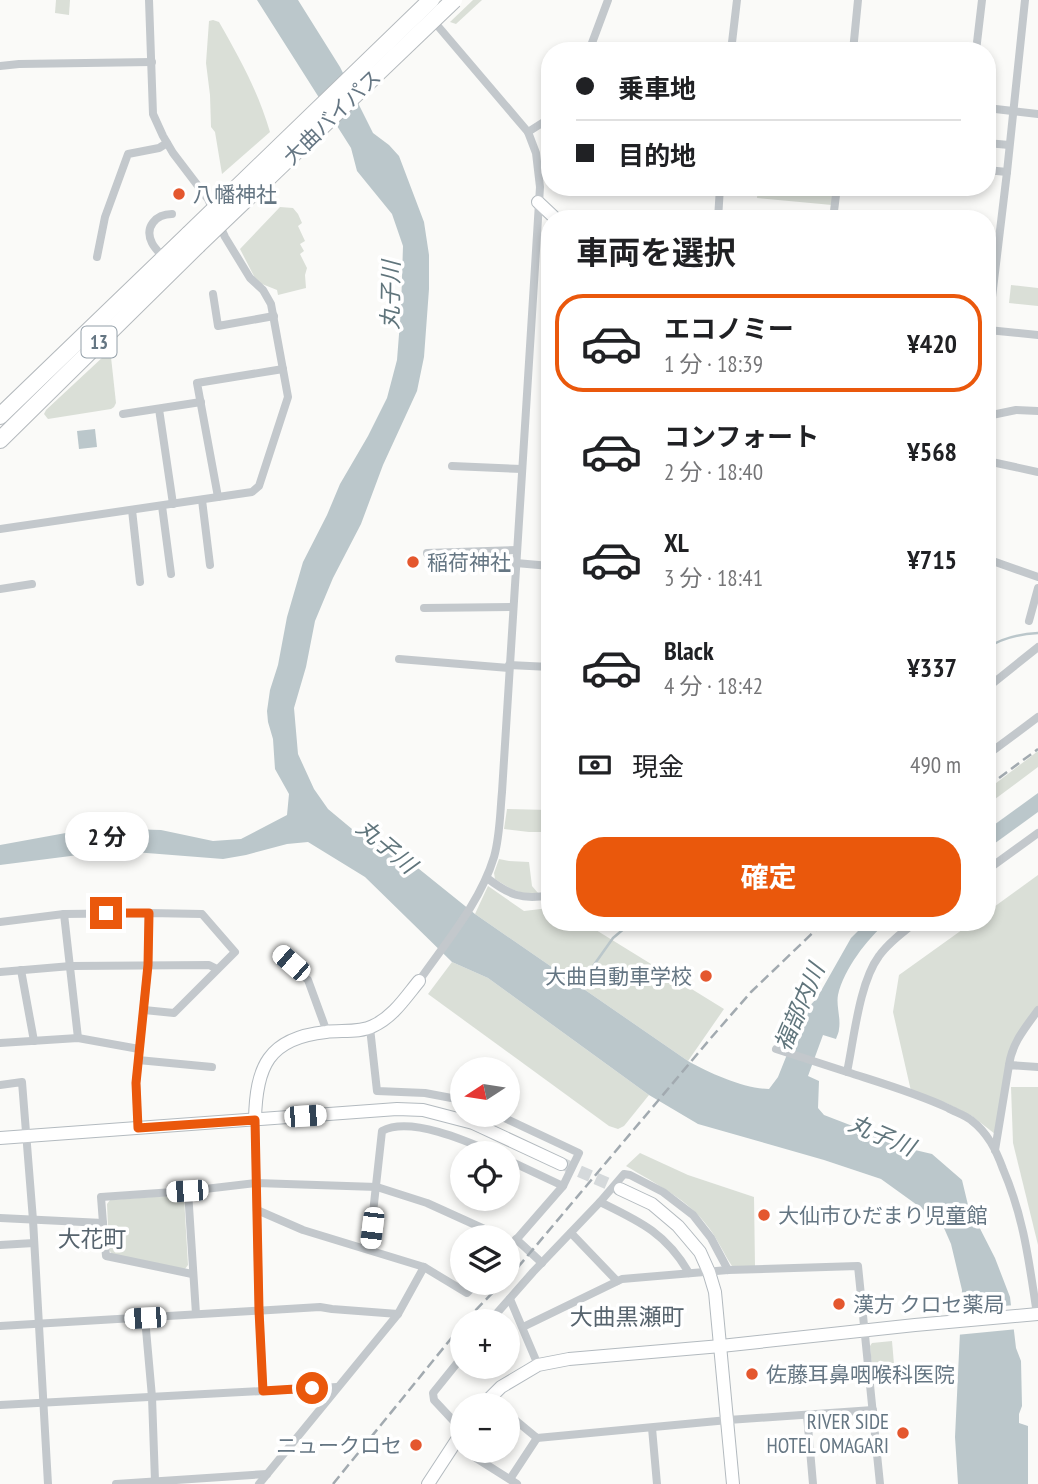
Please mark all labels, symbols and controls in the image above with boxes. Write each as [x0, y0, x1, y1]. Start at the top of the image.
street label: 大曲バイパス [277, 64, 387, 170]
text: 乗車地 [618, 72, 696, 105]
text: 目的地 [618, 139, 696, 172]
place label: 八幡神社 [193, 181, 277, 208]
marker: 八幡神社 [171, 186, 187, 202]
text: 車両を選択 [576, 231, 736, 273]
water label: 丸子川 [375, 257, 405, 330]
icon: car [580, 312, 643, 375]
text: エコノミー [664, 312, 794, 345]
road number: 13 [82, 326, 116, 358]
text: ¥420 [907, 327, 957, 360]
text: 1 分 · 18:39 [664, 349, 763, 378]
icon: car [580, 420, 643, 483]
text: コンフォート [664, 420, 819, 453]
text: ¥568 [907, 435, 957, 468]
text: 2 分 · 18:40 [664, 457, 763, 486]
text: XL [664, 526, 689, 559]
icon: car [580, 528, 643, 591]
text: ¥715 [907, 543, 957, 576]
place label: 稲荷神社 [427, 549, 511, 576]
marker: 稲荷神社 [405, 554, 421, 570]
text: 3 分 · 18:41 [664, 563, 763, 592]
text: Black [664, 634, 714, 667]
icon: car [580, 636, 643, 699]
text: ¥337 [907, 651, 957, 684]
text: 4 分 · 18:42 [664, 671, 763, 700]
icon: cash [576, 746, 614, 784]
text: 現金 [632, 750, 684, 783]
text: 490 m [910, 750, 961, 779]
callout: 2 分 [64, 811, 148, 860]
water label: 丸子川 [351, 813, 425, 881]
text: 2 分 [88, 822, 126, 851]
button: 確定 [576, 837, 961, 917]
route end [90, 897, 122, 929]
car [269, 941, 314, 985]
water label: 福部内川 [768, 956, 831, 1055]
place label: 大曲自動車学校 [545, 963, 692, 990]
marker: 大曲自動車学校 [698, 968, 714, 984]
north arrow [450, 1057, 520, 1127]
map controls [450, 1057, 520, 1463]
car [284, 1104, 327, 1128]
water label: 丸子川 [845, 1108, 922, 1163]
button: locate [450, 1141, 520, 1211]
car [166, 1179, 209, 1203]
place label: 大仙市ひだまり児童館 [778, 1202, 988, 1229]
car [360, 1206, 385, 1250]
marker: 大仙市ひだまり児童館 [756, 1207, 772, 1223]
district label: 大花町 [58, 1224, 127, 1253]
button: layers [450, 1225, 520, 1295]
place label: 漢方 クロセ薬局 [853, 1291, 1004, 1318]
marker: 漢方 クロセ薬局 [831, 1296, 847, 1312]
district label: 大曲黒瀬町 [570, 1302, 685, 1331]
car [124, 1306, 167, 1330]
button: + [450, 1309, 520, 1379]
place label: 佐藤耳鼻咽喉科医院 [766, 1361, 955, 1388]
marker: 佐藤耳鼻咽喉科医院 [744, 1366, 760, 1382]
route start [296, 1372, 328, 1404]
button: − [450, 1393, 520, 1463]
place label: RIVER SIDE HOTEL OMAGARI [767, 1408, 889, 1459]
marker: RIVER SIDE HOTEL OMAGARI [895, 1425, 911, 1441]
place label: ニュークロセ [276, 1432, 402, 1459]
marker: ニュークロセ [408, 1437, 424, 1453]

